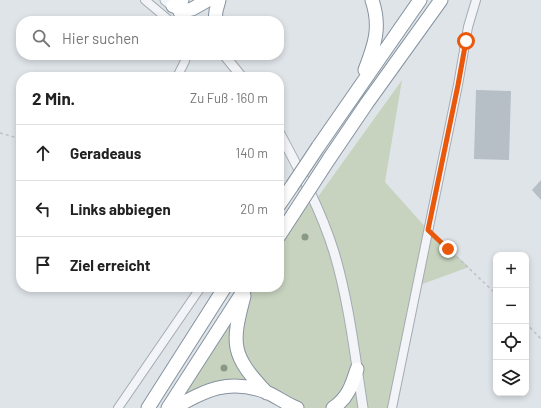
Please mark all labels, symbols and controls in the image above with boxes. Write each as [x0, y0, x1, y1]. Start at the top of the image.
search box [16, 16, 284, 60]
icon: search [30, 27, 52, 49]
text: Hier suchen [62, 29, 139, 47]
route start [457, 32, 475, 50]
text: 2 Min. [32, 88, 75, 108]
text: Zu Fuß · 160 m [190, 90, 268, 106]
icon: ahead [32, 142, 54, 164]
text: Geradeaus [70, 144, 141, 162]
text: 140 m [236, 145, 268, 161]
icon: left [32, 198, 54, 220]
text: Links abbiegen [70, 200, 171, 218]
text: 20 m [240, 201, 268, 217]
route end [439, 240, 457, 258]
map controls [493, 252, 529, 396]
button: + [493, 252, 529, 288]
icon: arrive [32, 254, 54, 276]
text: Ziel erreicht [70, 256, 151, 274]
button: − [493, 288, 529, 324]
button: locate [493, 324, 529, 360]
button: layers [493, 360, 529, 396]

